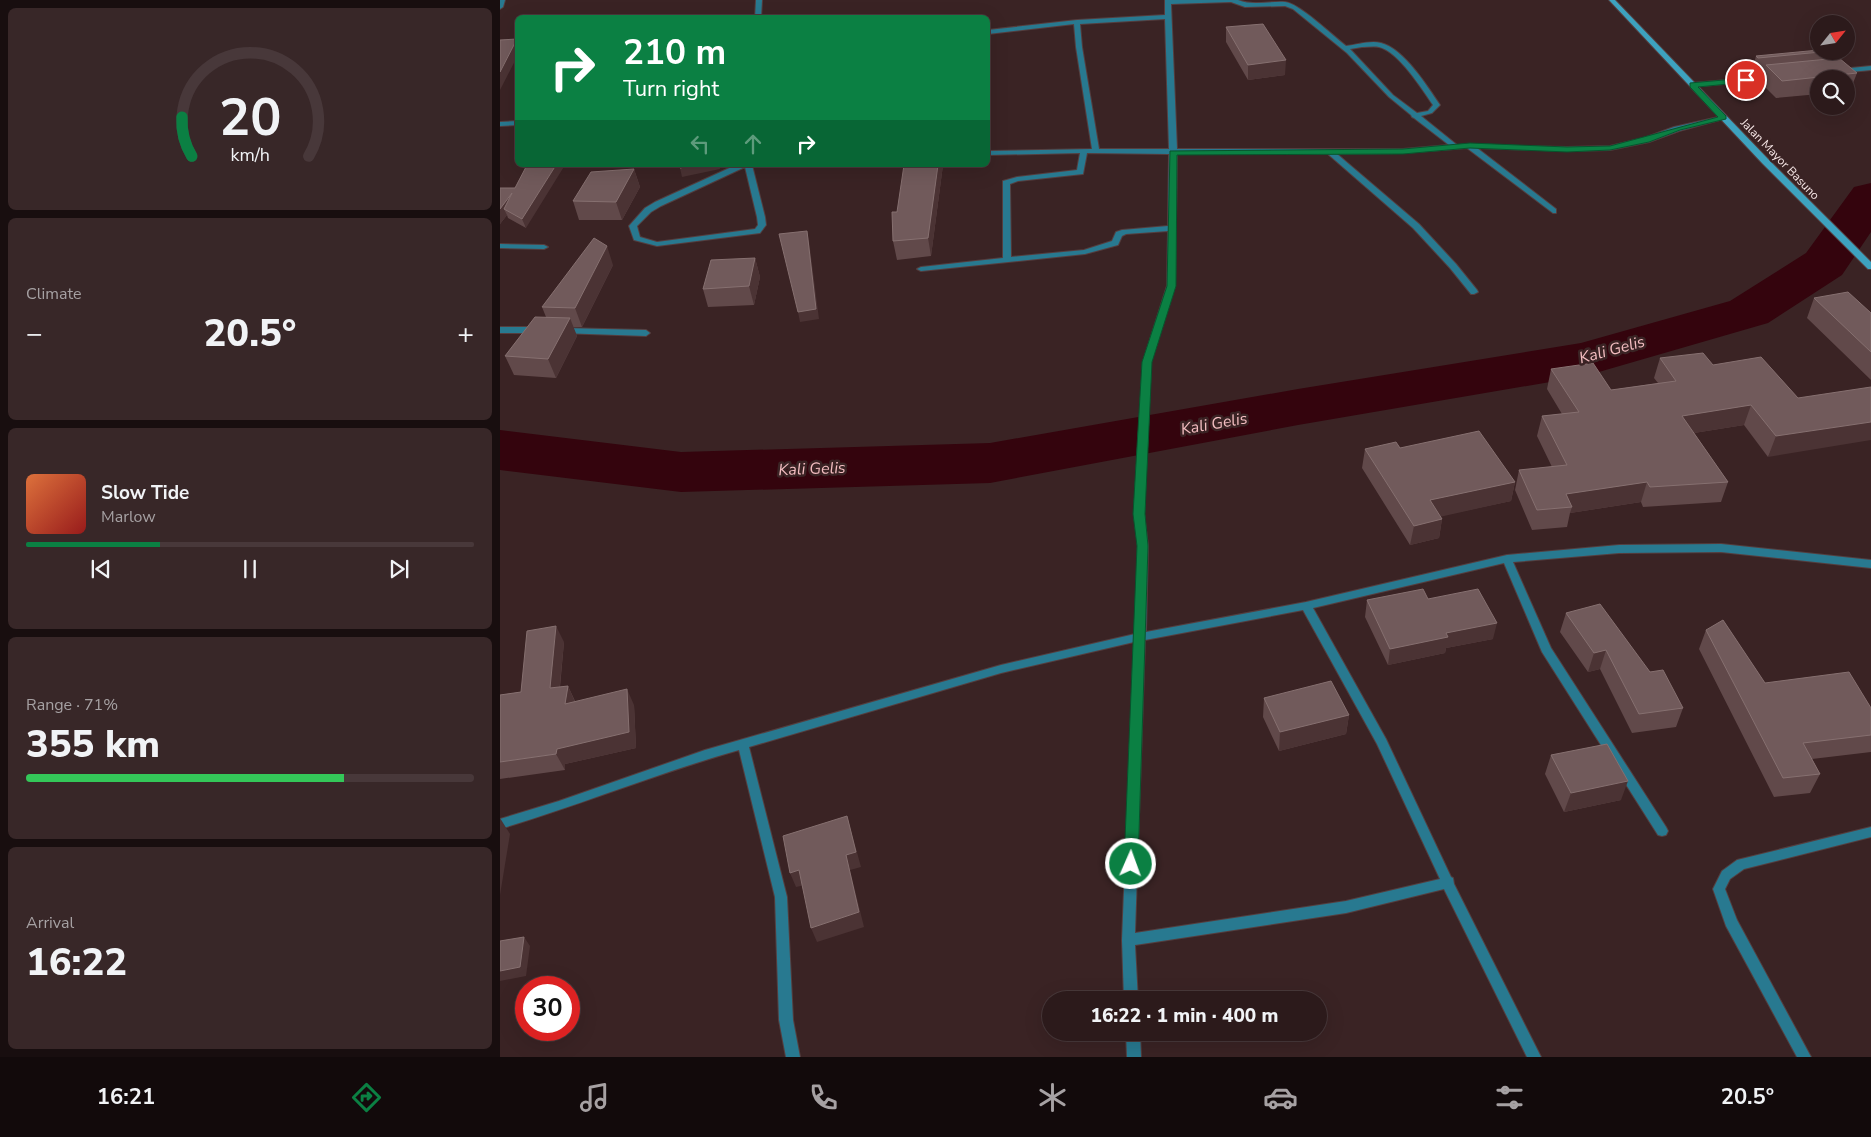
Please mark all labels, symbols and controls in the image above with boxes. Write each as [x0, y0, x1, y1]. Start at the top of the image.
north arrow [1810, 15, 1855, 60]
map controls [1810, 15, 1855, 115]
text: 210 m [623, 29, 726, 76]
icon: right [540, 35, 605, 100]
pin [1725, 59, 1767, 101]
icon: arrive [1732, 66, 1760, 94]
button: search [1810, 70, 1855, 115]
text: Turn right [623, 74, 719, 104]
text: 20 [219, 82, 281, 153]
street label: Jalan Mayor Basuno [1736, 114, 1823, 203]
icon: left [686, 130, 714, 158]
icon: ahead [739, 130, 767, 158]
icon: right [792, 130, 820, 158]
text: km/h [230, 143, 270, 167]
text: Climate [26, 283, 81, 305]
text: 20.5° [204, 308, 296, 359]
text: − [26, 315, 43, 353]
text: + [457, 315, 474, 353]
water label: Kali Gelis [1577, 331, 1648, 369]
water label: Kali Gelis [1179, 407, 1249, 441]
water label: Kali Gelis [778, 457, 846, 481]
text: Slow Tide [101, 480, 189, 506]
text: Marlow [101, 506, 156, 528]
icon: previous [87, 555, 115, 583]
icon: pause [236, 555, 264, 583]
icon: next [385, 555, 413, 583]
text: Range · 71% [26, 694, 118, 716]
text: 355 km [26, 719, 160, 770]
position arrow [1104, 837, 1156, 889]
text: Arrival [26, 912, 74, 934]
text: 16:22 [26, 937, 127, 988]
speed limit sign: 30 [515, 976, 580, 1041]
text: 16:22 · 1 min · 400 m [1091, 1003, 1278, 1029]
icon: directions [349, 1080, 384, 1115]
icon: music [577, 1080, 612, 1115]
icon: phone [806, 1080, 841, 1115]
icon: climate [1035, 1080, 1070, 1115]
icon: car [1263, 1080, 1298, 1115]
icon: filters [1492, 1080, 1527, 1115]
text: 16:21 [97, 1082, 155, 1112]
text: 20.5° [1721, 1082, 1774, 1112]

